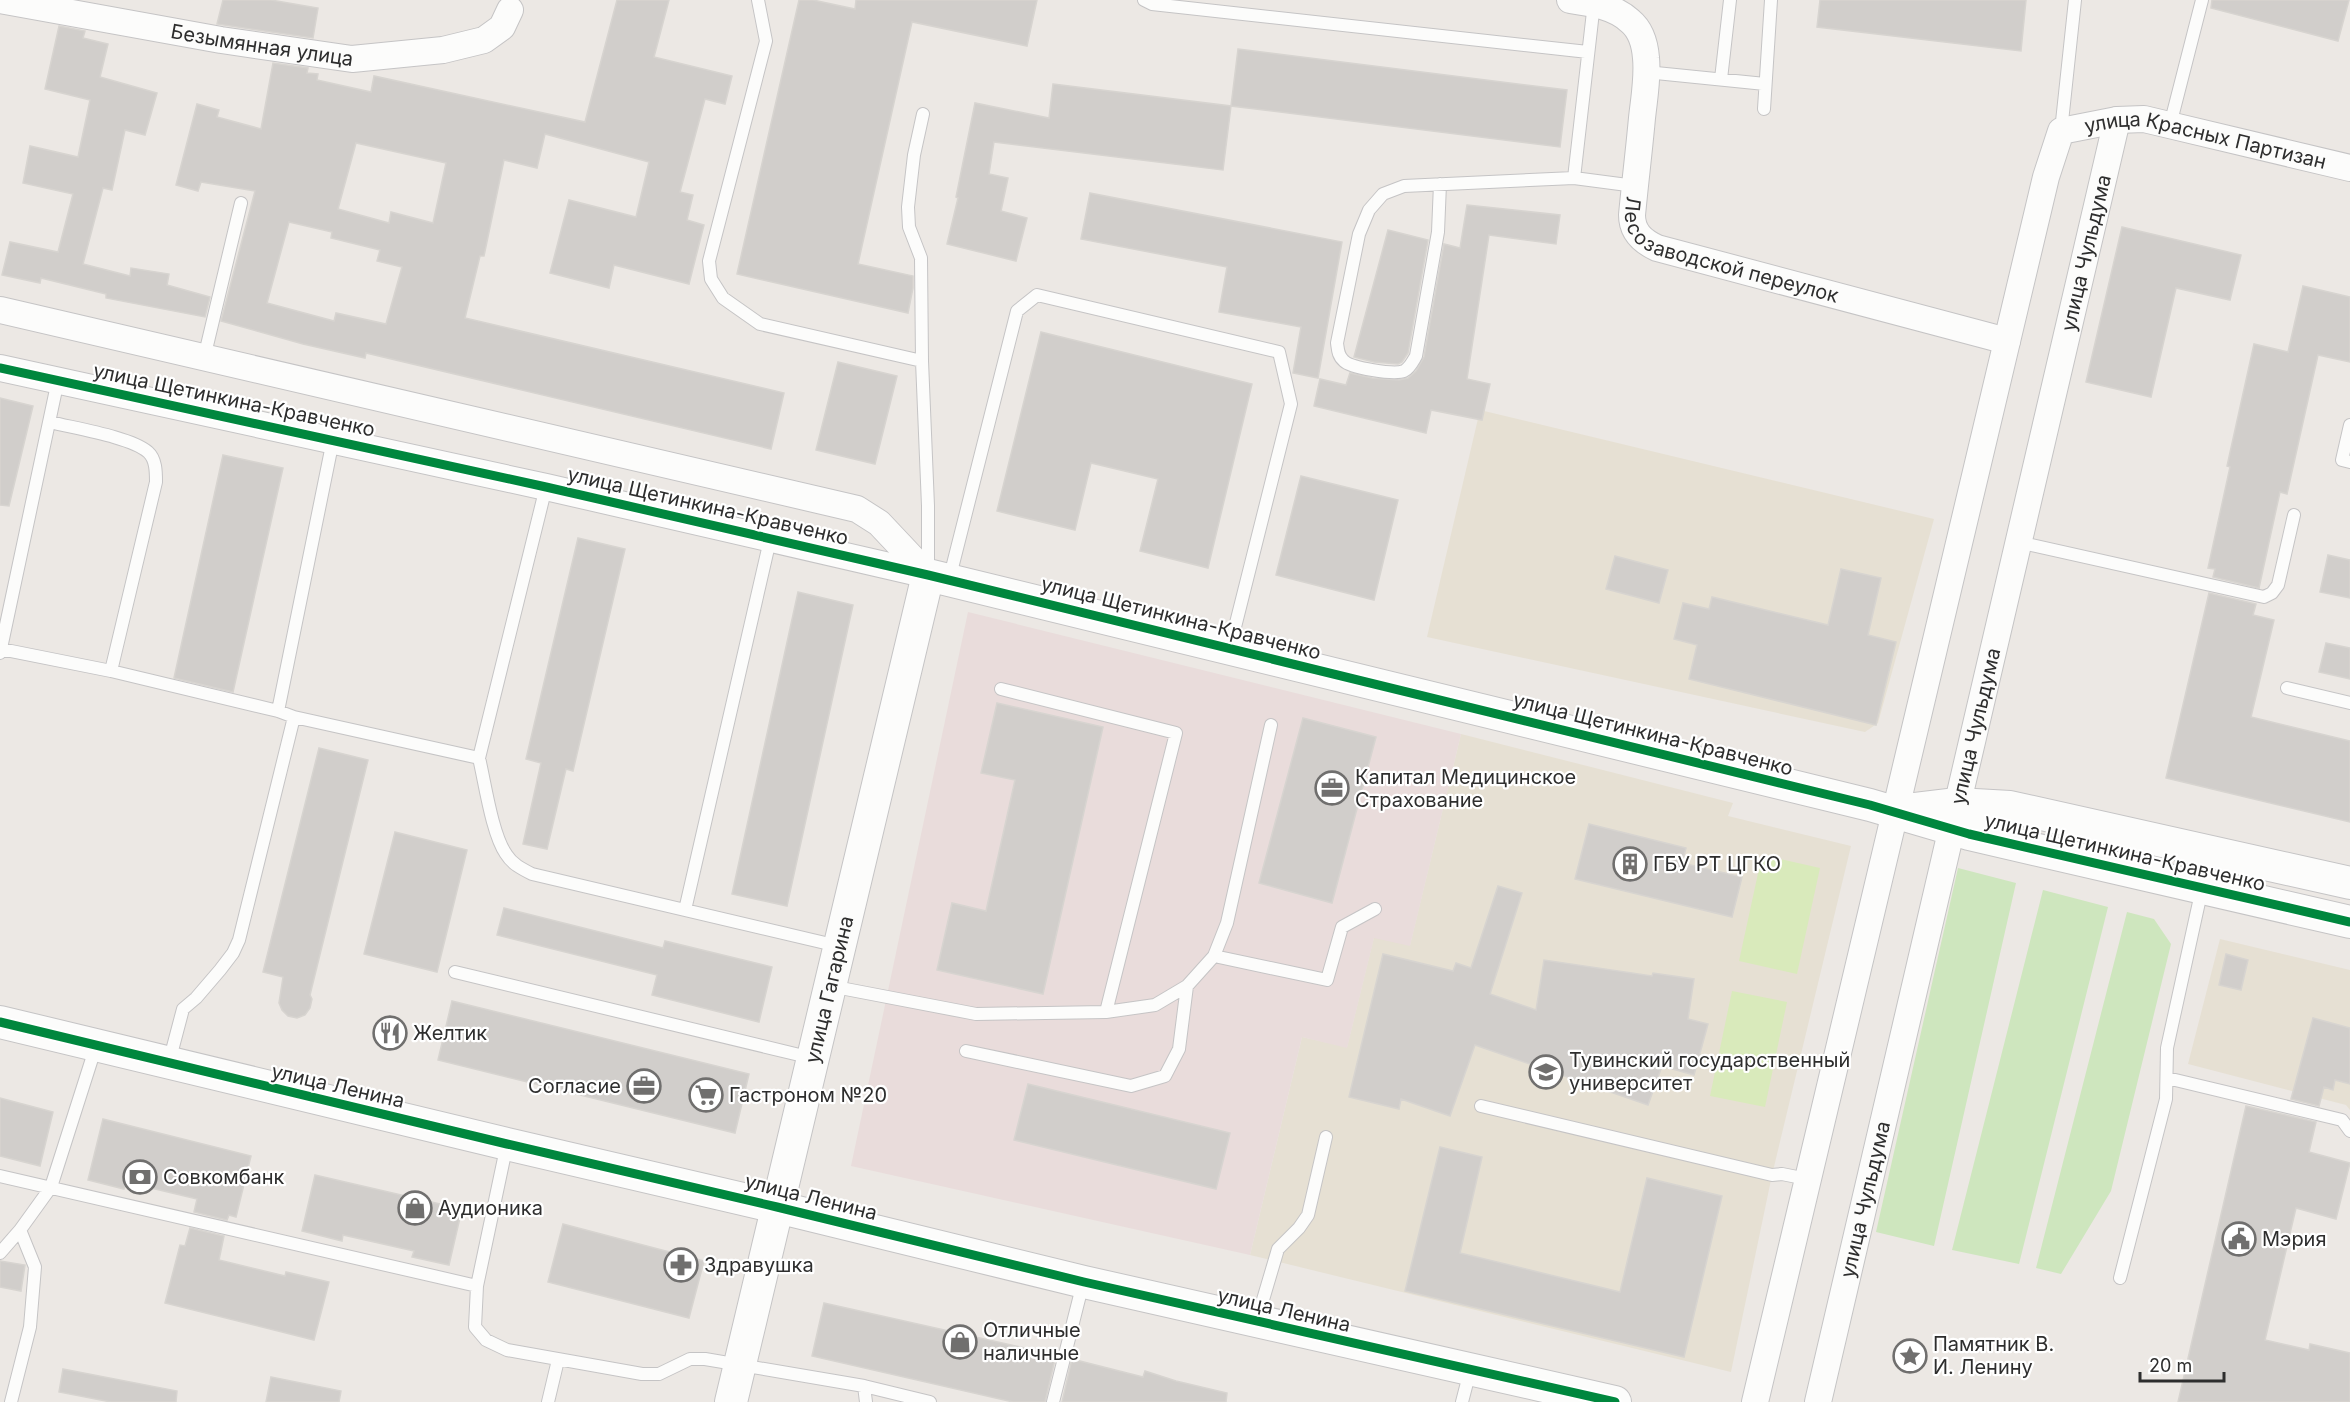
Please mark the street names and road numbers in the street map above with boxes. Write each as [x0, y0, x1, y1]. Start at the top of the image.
street label: Безымянная улица [169, 19, 355, 71]
street label: улица Красных Партизан [2082, 107, 2329, 174]
street label: улица Чульдума [2056, 172, 2116, 334]
street label: Лесозаводской переулок [1620, 195, 1841, 308]
street label: улица Щетинкина-Кравченко [91, 358, 377, 442]
street label: улица Щетинкина-Кравченко [565, 462, 851, 550]
street label: улица Щетинкина-Кравченко [1039, 572, 1323, 664]
street label: улица Чульдума [1946, 645, 2005, 807]
street label: улица Щетинкина-Кравченко [1511, 688, 1795, 780]
street label: улица Щетинкина-Кравченко [1982, 808, 2268, 896]
street label: улица Гагарина [800, 913, 858, 1066]
street label: улица Ленина [269, 1059, 407, 1113]
street label: улица Чульдума [1835, 1119, 1895, 1280]
street label: улица Ленина [742, 1169, 880, 1225]
street label: улица Ленина [1215, 1283, 1353, 1337]

